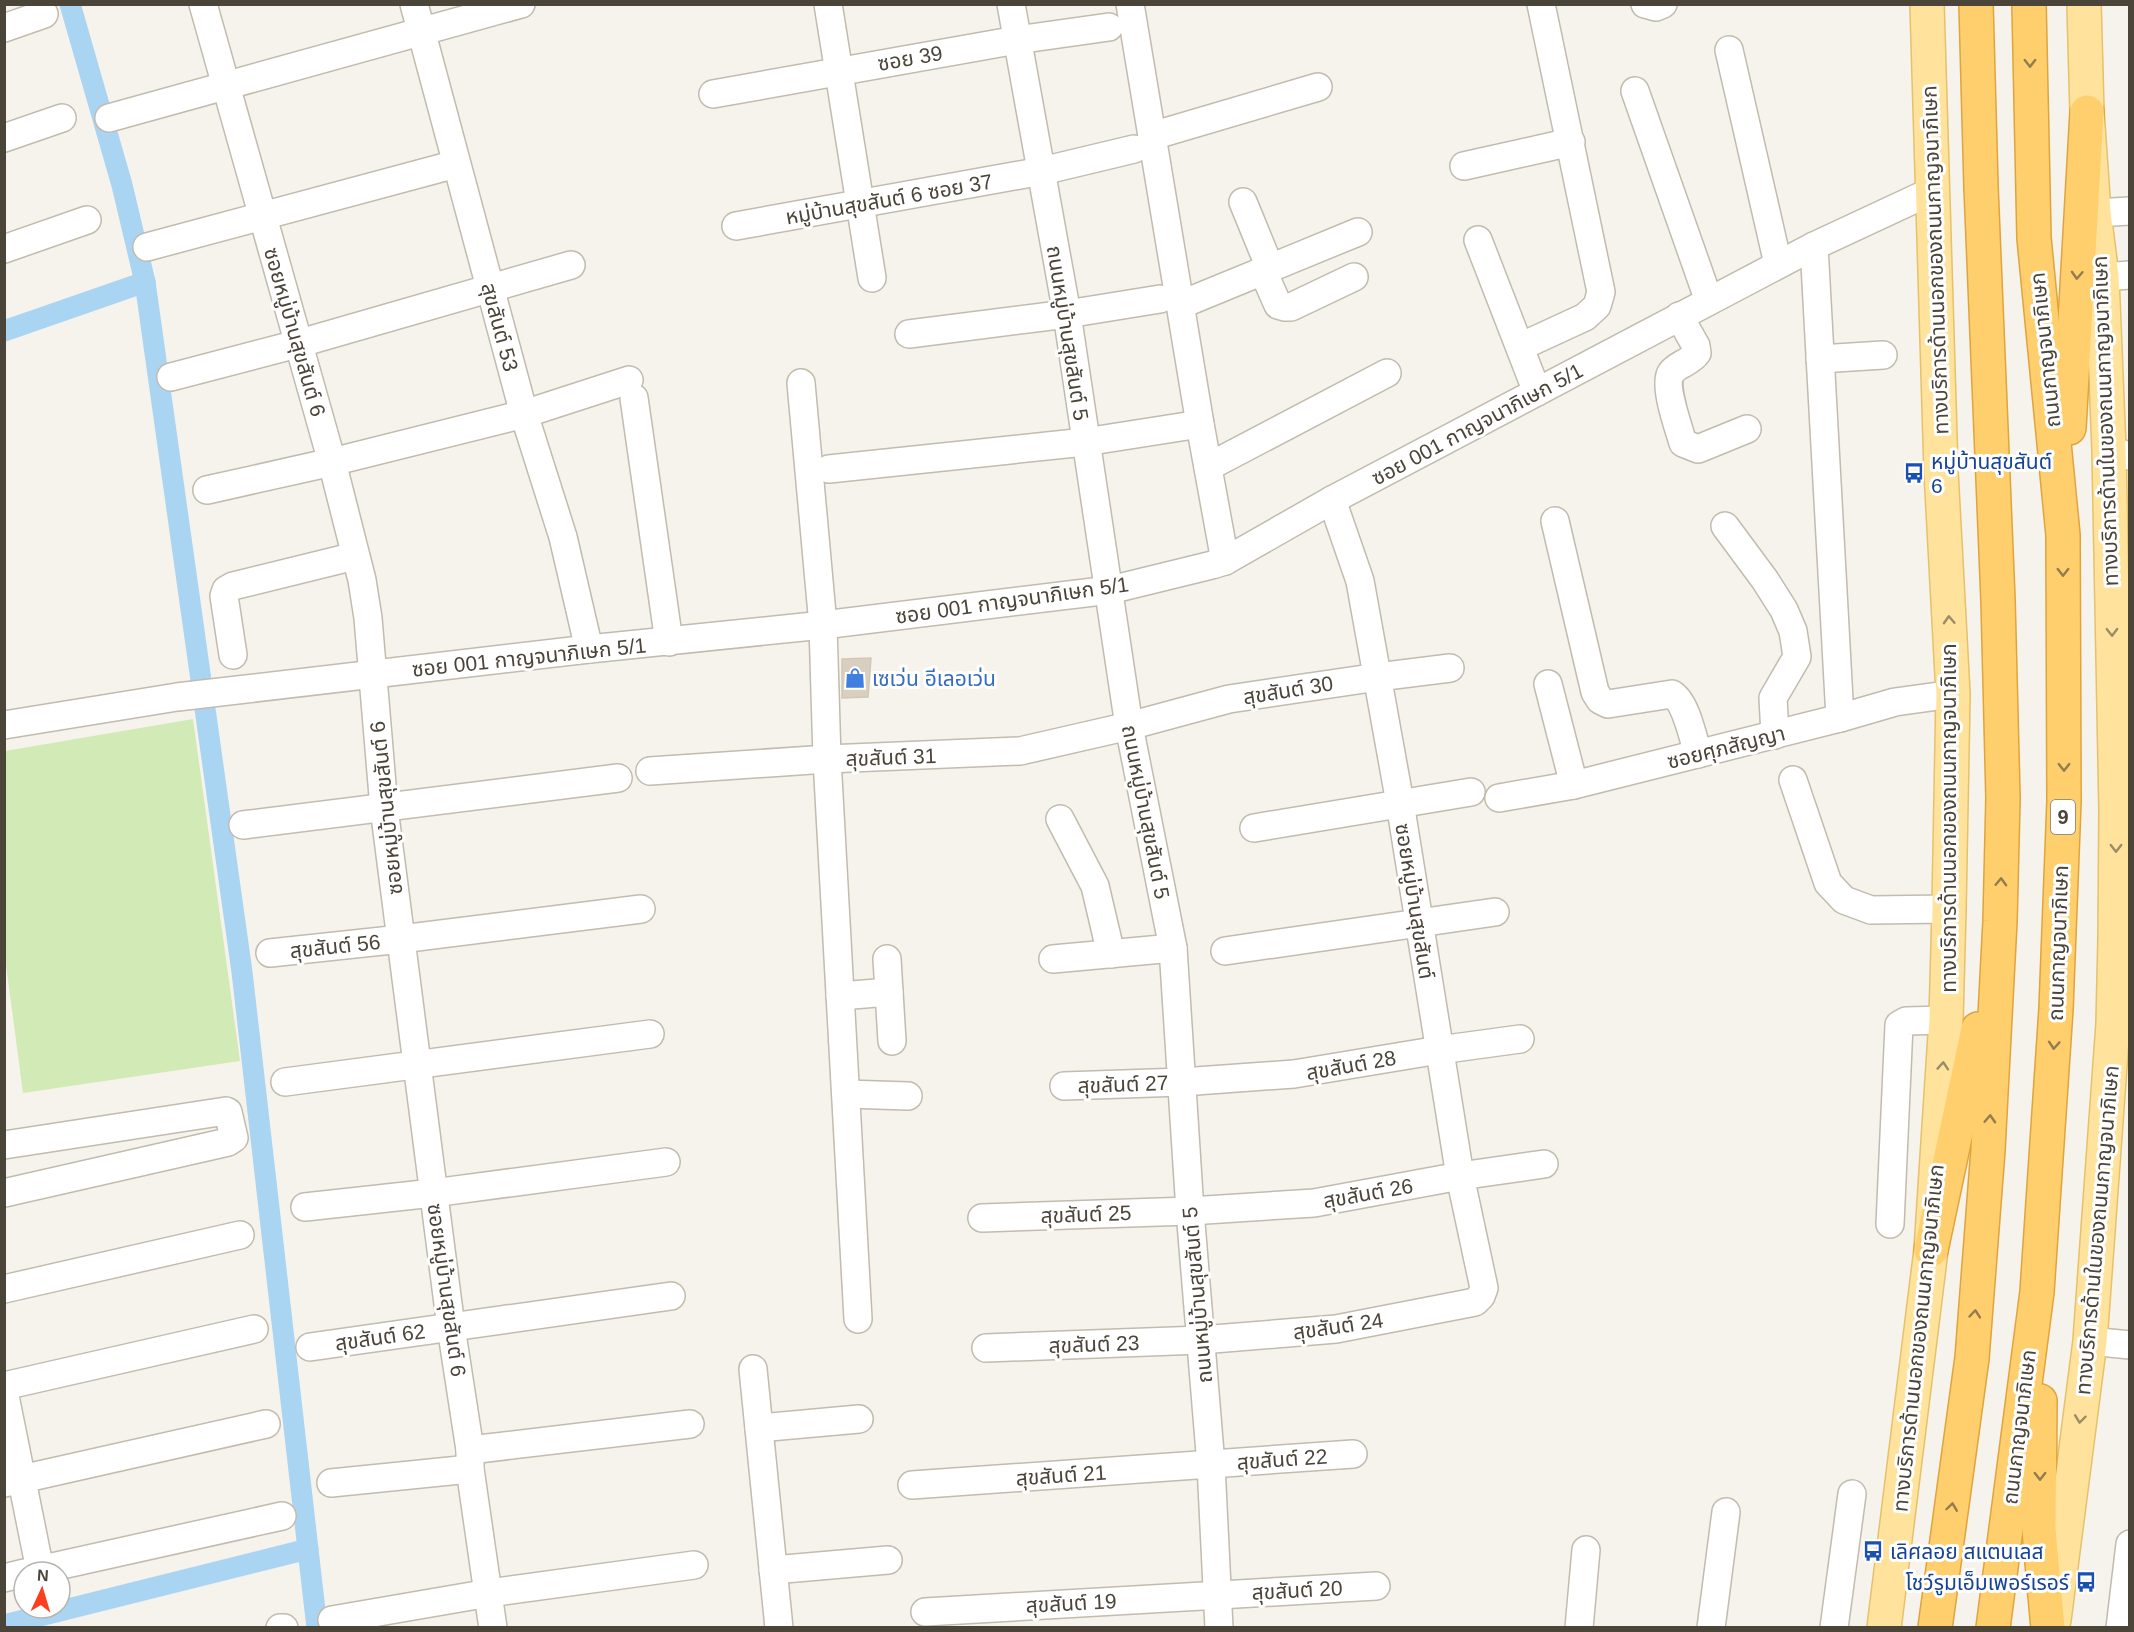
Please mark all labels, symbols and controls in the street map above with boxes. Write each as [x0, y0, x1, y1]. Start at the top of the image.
street label: ซอย 39 [876, 41, 944, 75]
one-way arrow [2024, 58, 2036, 67]
street label: ทางบริการด้านนอกของถนนกาญจนาภิเษก [1917, 85, 1953, 435]
street label: หมู่บ้านสุขสันต์ 6 ซอย 37 [784, 169, 995, 231]
street label: ถนนหมู่บ้านสุขสันต์ 5 [1041, 244, 1093, 422]
street label: ซอยหมู่บ้านสุขสันต์ 6 [258, 245, 330, 420]
street label: ทางบริการด้านในของถนนกาญจนาภิเษก [2088, 255, 2122, 587]
street label: ถนนกาญจนาภิเษก [2025, 271, 2065, 429]
one-way arrow [2071, 271, 2084, 280]
street label: สุขสันต์ 53 [475, 280, 523, 374]
street label: ซอย 001 กาญจนาภิเษก 5/1 [1368, 359, 1586, 489]
place label: หมู่บ้านสุขสันต์ 6 [1931, 450, 2052, 497]
bus stop icon: หมู่บ้านสุขสันต์ 6 [1902, 461, 1926, 485]
one-way arrow [2057, 567, 2069, 576]
street label: ซอย 001 กาญจนาภิเษก 5/1 [894, 572, 1130, 628]
one-way arrow [1942, 615, 1955, 624]
one-way arrow [2106, 627, 2119, 636]
street label: ซอย 001 กาญจนาภิเษก 5/1 [411, 633, 647, 681]
street label: ทางบริการด้านนอกของถนนกาญจนาภิเษก [1937, 643, 1960, 993]
shop icon: เซเว่น อีเลอเว่น [843, 666, 867, 690]
place label: เซเว่น อีเลอเว่น [872, 667, 996, 690]
street label: สุขสันต์ 30 [1241, 672, 1335, 710]
street label: ซอยหมู่บ้านสุขสันต์ 6 [365, 720, 409, 896]
street label: ซอยศุภสัญญา [1665, 721, 1788, 775]
street label: ถนนหมู่บ้านสุขสันต์ 5 [1116, 723, 1174, 901]
street label: สุขสันต์ 31 [845, 744, 937, 772]
one-way arrow [2058, 762, 2070, 771]
road number: 9 [2051, 800, 2075, 834]
street label: ซอยหมู่บ้านสุขสันต์ [1389, 822, 1439, 981]
one-way arrow [2109, 843, 2122, 852]
street label: ถนนกาญจนาภิเษก [2044, 865, 2072, 1021]
one-way arrow [1994, 878, 2007, 887]
street label: สุขสันต์ 56 [289, 930, 382, 964]
one-way arrow [2048, 1041, 2061, 1050]
street label: สุขสันต์ 28 [1304, 1046, 1398, 1086]
one-way arrow [1937, 1062, 1950, 1071]
street label: ทางบริการด้านในของถนนกาญจนาภิเษก [2071, 1064, 2123, 1396]
street label: สุขสันต์ 27 [1077, 1071, 1169, 1099]
one-way arrow [1983, 1115, 1996, 1124]
street label: ทางบริการด้านนอกของถนนกาญจนาภิเษก [1888, 1163, 1948, 1513]
street label: สุขสันต์ 26 [1321, 1174, 1415, 1214]
street label: สุขสันต์ 25 [1040, 1201, 1132, 1229]
street label: ซอยหมู่บ้านสุขสันต์ 6 [421, 1202, 471, 1378]
street label: ถนนหมู่บ้านสุขสันต์ 5 [1178, 1206, 1218, 1384]
street label: สุขสันต์ 24 [1291, 1308, 1385, 1346]
one-way arrow [1968, 1309, 1981, 1318]
street label: สุขสันต์ 62 [333, 1319, 427, 1357]
street label: สุขสันต์ 23 [1048, 1331, 1140, 1359]
street label: ถนนกาญจนาภิเษก [1998, 1348, 2040, 1506]
one-way arrow [2074, 1415, 2087, 1424]
street label: สุขสันต์ 22 [1236, 1444, 1328, 1476]
street label: สุขสันต์ 21 [1015, 1460, 1107, 1492]
one-way arrow [2034, 1471, 2046, 1480]
one-way arrow [1945, 1502, 1957, 1512]
bus stop icon: เลิศลอย สแตนเลส [1861, 1539, 1885, 1563]
place label: เลิศลอย สแตนเลส [1890, 1540, 2043, 1563]
north arrow [12, 1560, 72, 1620]
text: N [37, 1567, 49, 1584]
place label: โชว์รูมเอ็มเพอร์เรอร์ [1906, 1570, 2070, 1596]
bus stop icon: โชว์รูมเอ็มเพอร์เรอร์ [2074, 1570, 2098, 1594]
street label: สุขสันต์ 20 [1251, 1576, 1343, 1606]
street label: สุขสันต์ 19 [1025, 1589, 1117, 1619]

